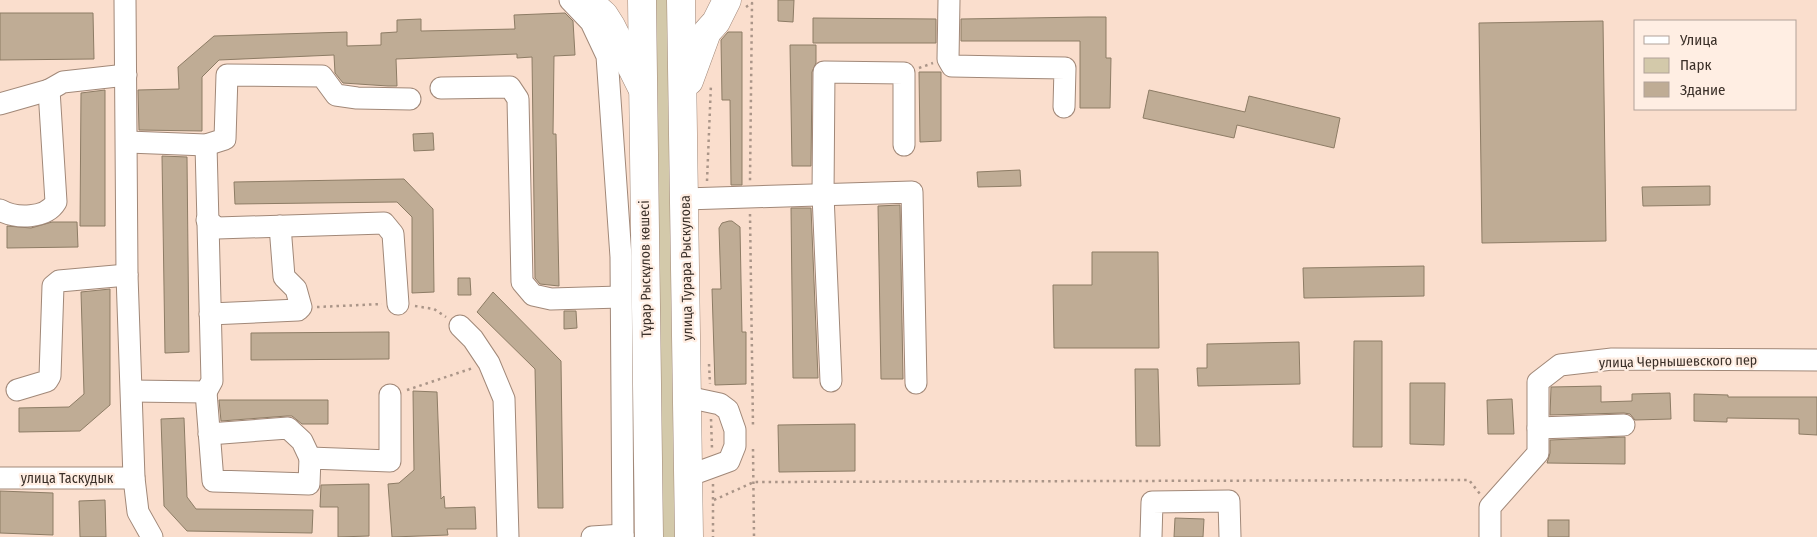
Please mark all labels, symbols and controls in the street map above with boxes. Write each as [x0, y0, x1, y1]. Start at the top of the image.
legend [1634, 20, 1797, 110]
text: Улица [1679, 31, 1718, 49]
text: Парк [1680, 56, 1711, 74]
text: Здание [1680, 81, 1726, 99]
street label: улица Турара Рыскулова [677, 195, 696, 341]
street label: Тұрар Рыскұлов көшесі [636, 200, 655, 338]
street label: улица Чернышевского пер [1599, 352, 1757, 371]
street label: улица Таскудык [21, 470, 114, 487]

